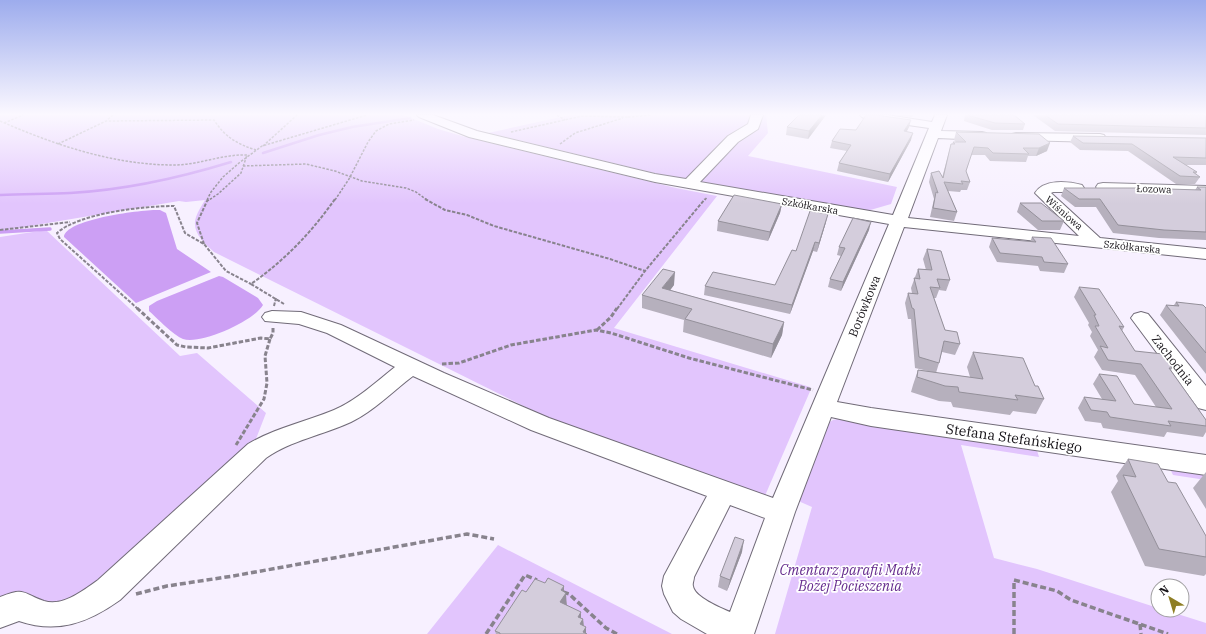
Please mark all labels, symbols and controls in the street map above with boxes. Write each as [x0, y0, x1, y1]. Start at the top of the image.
street label: Łozowa [1136, 182, 1172, 196]
street label: Wiśniowa [1042, 193, 1086, 233]
street label: Szkółkarska [781, 195, 840, 217]
street label: Szkółkarska [1103, 238, 1162, 257]
street label: Borówkowa [845, 272, 883, 339]
street label: Zachodnia [1149, 332, 1198, 389]
street label: Stefana Stefańskiego [945, 420, 1083, 456]
park label: Cmentarz parafii Matki Bożej Pocieszenia [779, 561, 921, 595]
north arrow [1150, 578, 1190, 618]
text: N [1156, 582, 1172, 598]

